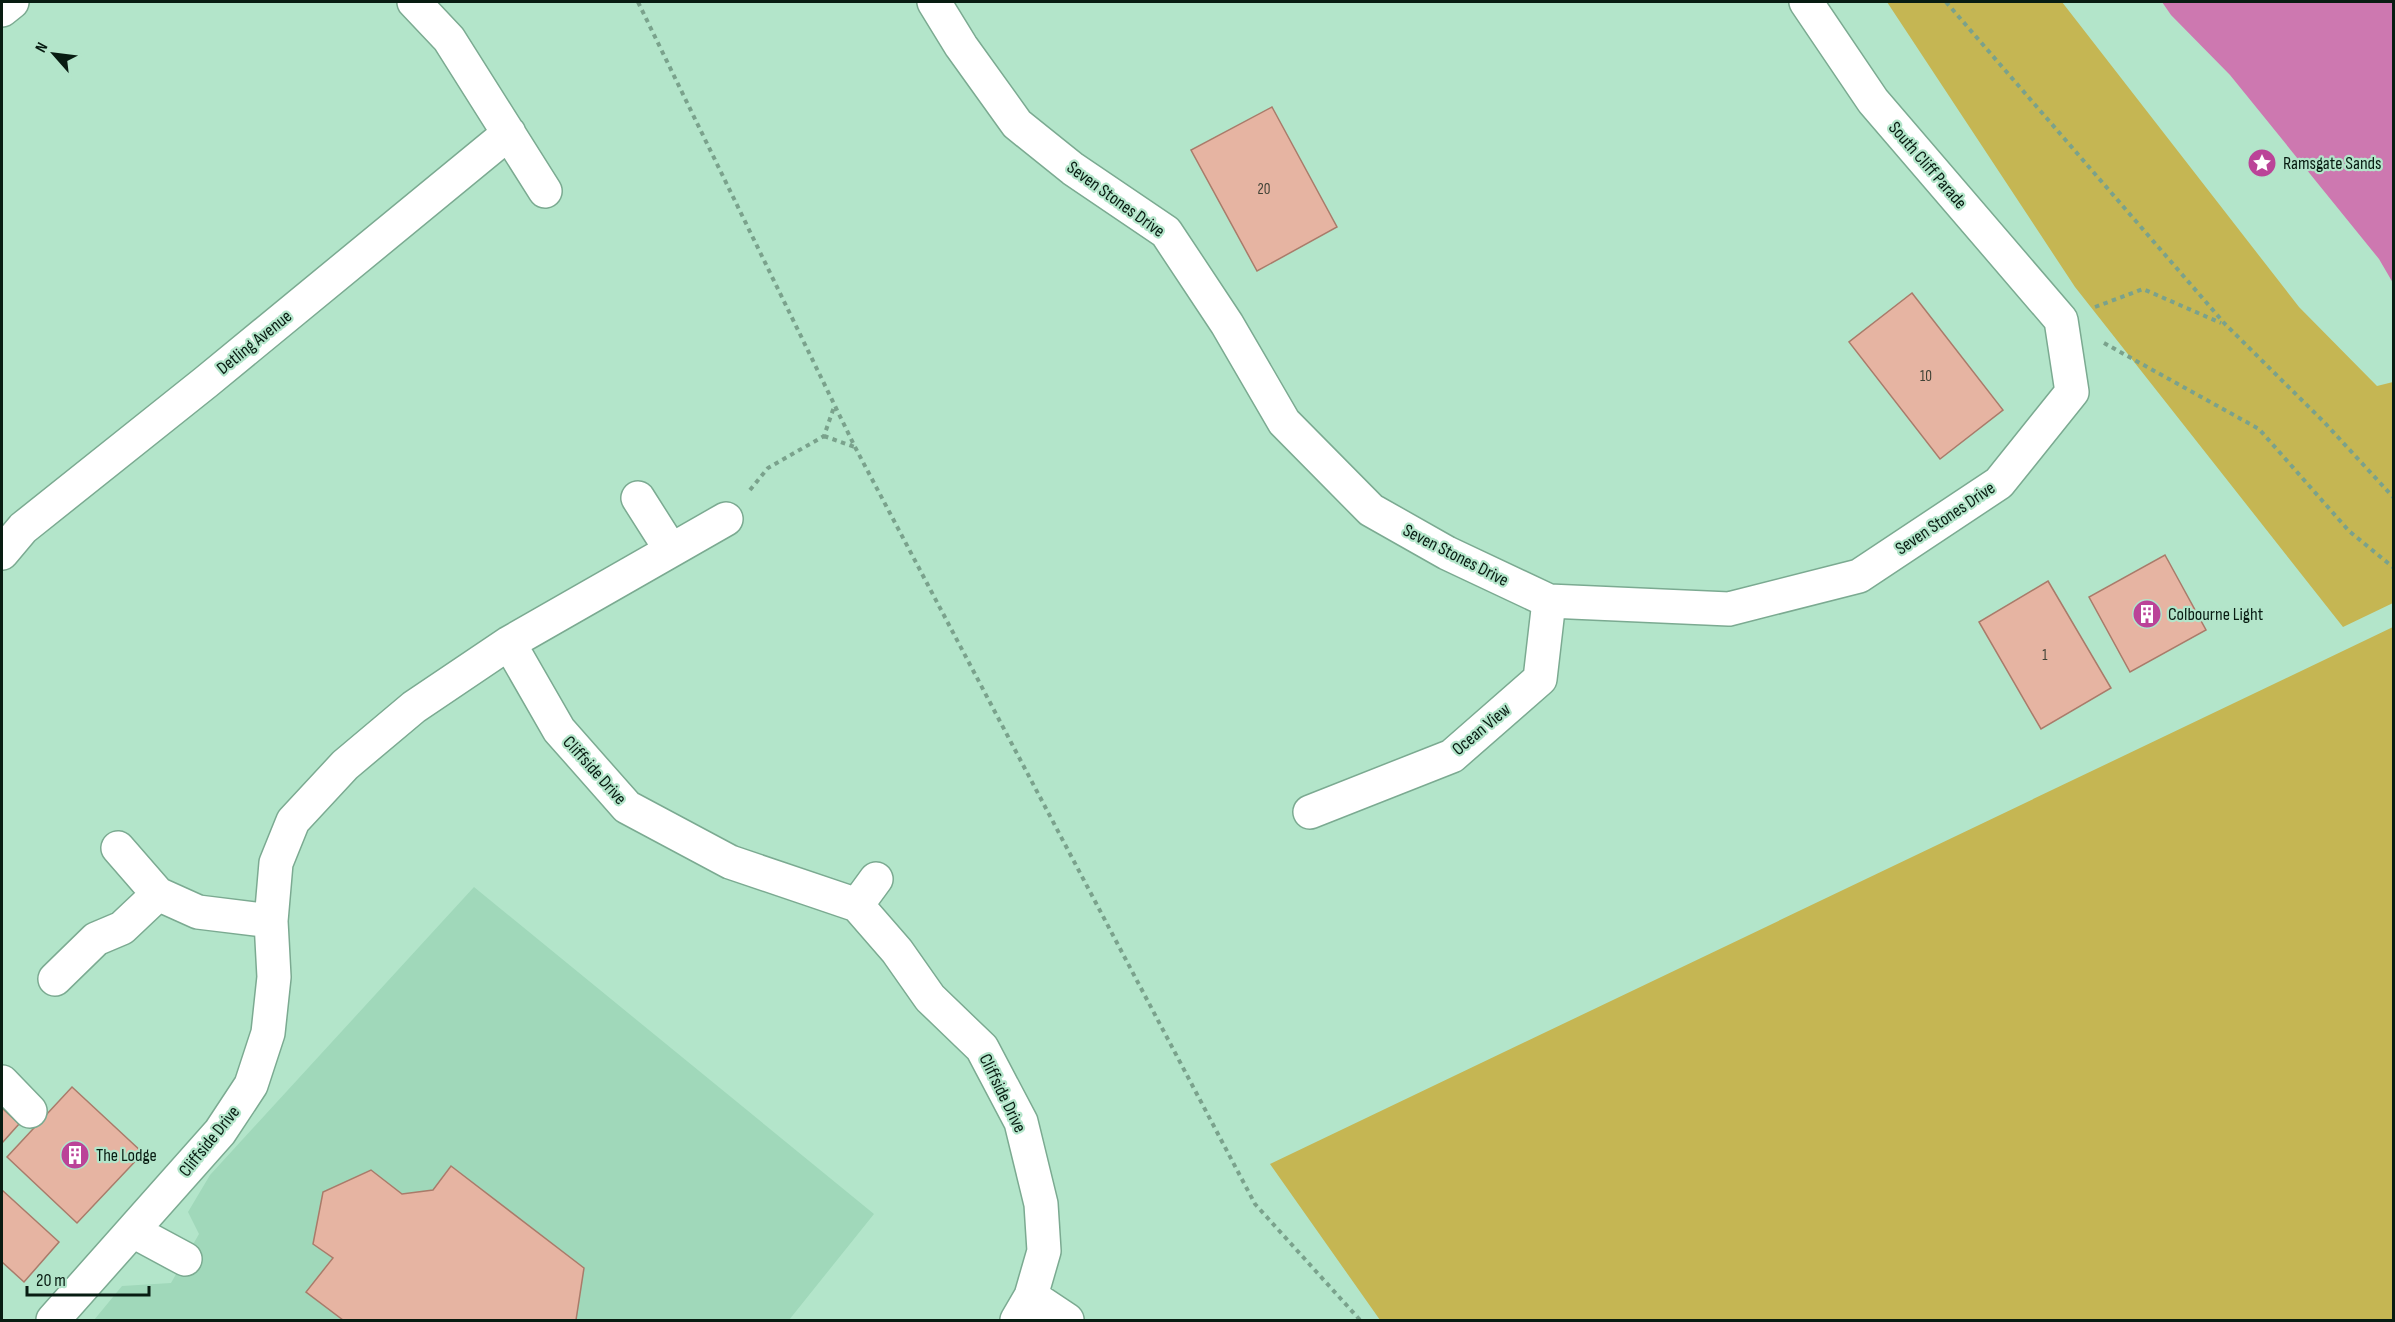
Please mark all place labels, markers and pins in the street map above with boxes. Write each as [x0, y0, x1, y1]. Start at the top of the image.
place icon: Ramsgate Sands [2246, 147, 2278, 179]
place label: Ramsgate Sands [2283, 153, 2382, 174]
building icon: Colbourne Light [2131, 598, 2163, 630]
place label: Colbourne Light [2168, 604, 2264, 625]
building icon: The Lodge [59, 1139, 91, 1171]
place label: The Lodge [96, 1145, 157, 1166]

